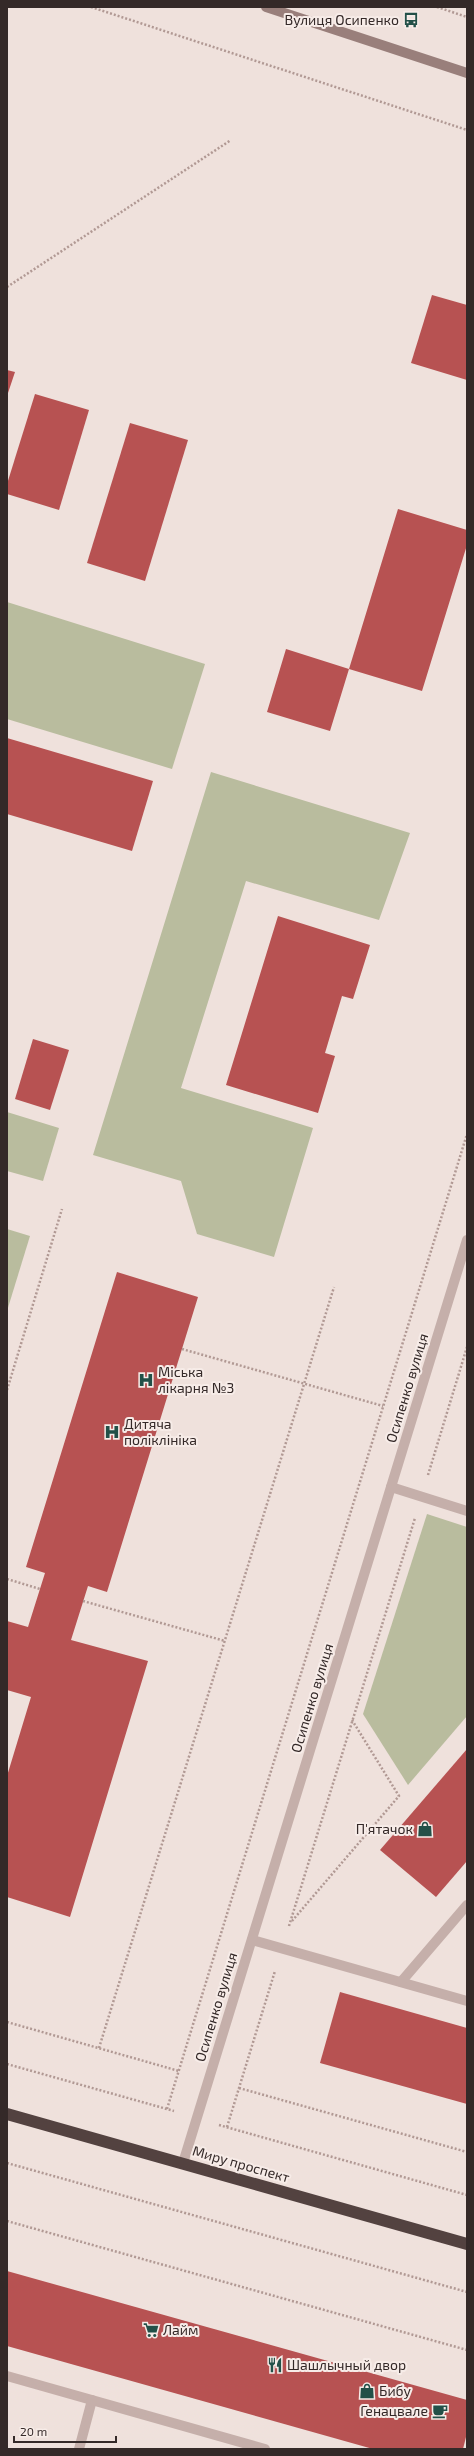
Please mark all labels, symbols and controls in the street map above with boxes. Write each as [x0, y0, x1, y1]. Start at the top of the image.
place label: Вулиця Осипенко [285, 11, 399, 28]
bus stop icon: Вулиця Осипенко [402, 11, 420, 29]
street label: Осипенко вулиця [382, 1331, 431, 1445]
place label: Міська лікарня №3 [158, 1363, 234, 1396]
hospital icon: Міська лікарня №3 [137, 1371, 155, 1389]
place label: Дитяча поліклініка [124, 1415, 197, 1448]
hospital icon: Дитяча поліклініка [103, 1423, 121, 1441]
street label: Осипенко вулиця [287, 1641, 336, 1755]
place label: П'ятачок [356, 1820, 413, 1837]
shop icon: П'ятачок [416, 1820, 434, 1838]
street label: Осипенко вулиця [191, 1950, 240, 2064]
street label: Миру проспект [191, 2142, 292, 2186]
supermarket icon: Лайм [142, 2321, 160, 2339]
place label: Лайм [163, 2321, 199, 2338]
restaurant icon: Шашлычный двор [266, 2356, 284, 2374]
place label: Шашлычный двор [287, 2356, 406, 2373]
shop icon: Бибу [358, 2382, 376, 2400]
place label: Бибу [379, 2382, 412, 2399]
place label: Генацвале [360, 2402, 428, 2419]
cafe icon: Генацвале [431, 2402, 449, 2420]
scale bar [14, 2418, 116, 2444]
text: 20 m [20, 2424, 47, 2438]

